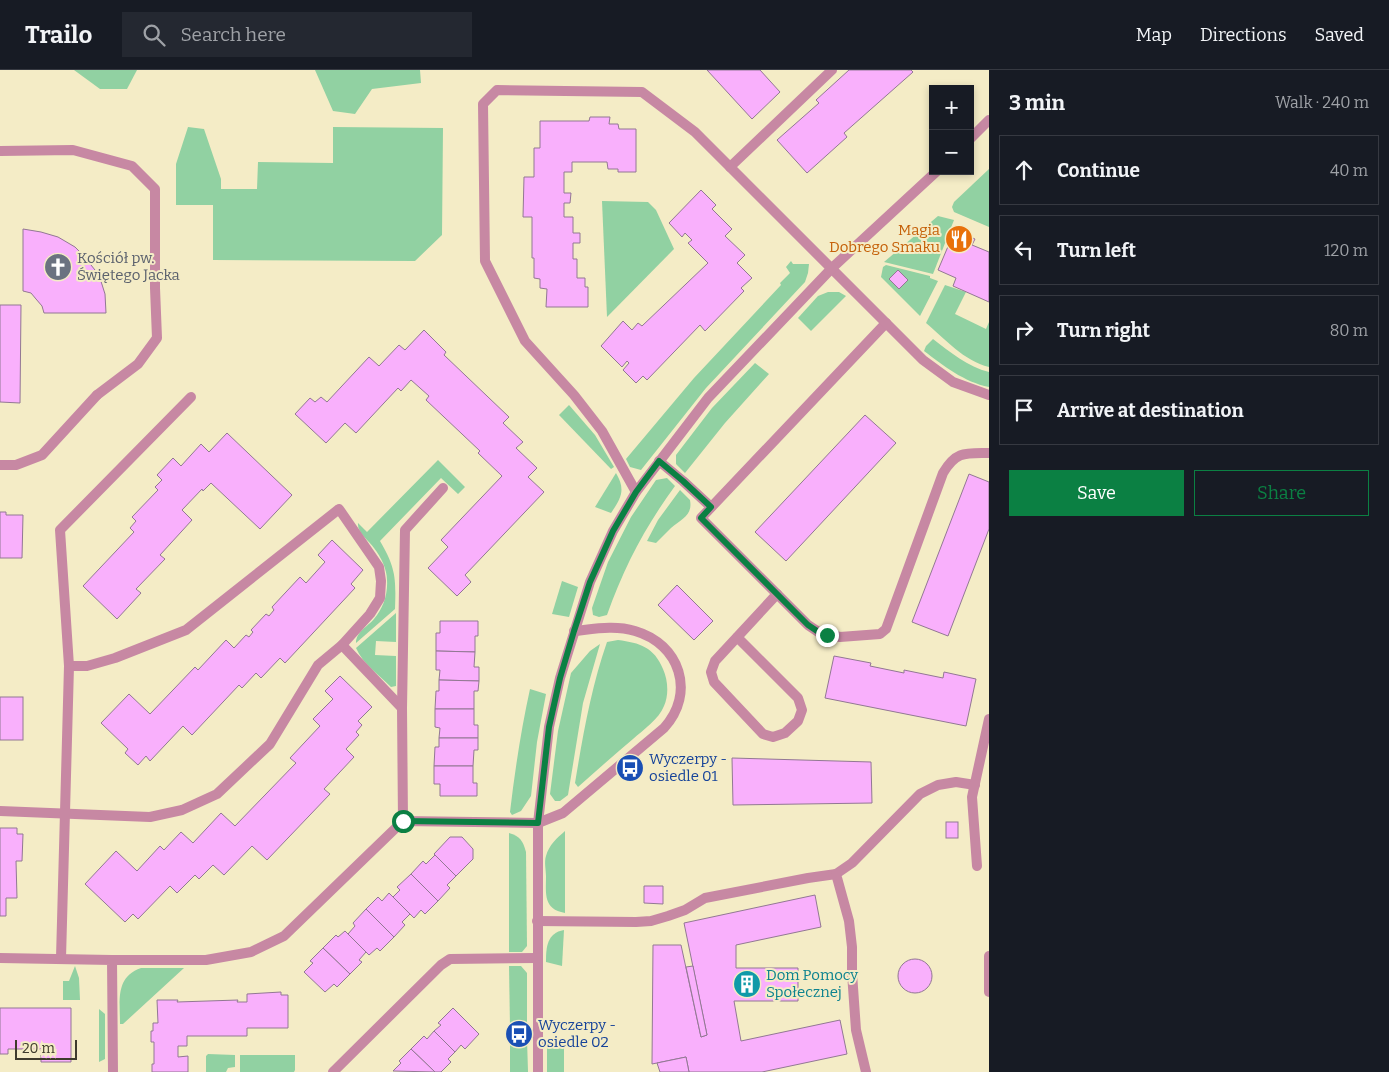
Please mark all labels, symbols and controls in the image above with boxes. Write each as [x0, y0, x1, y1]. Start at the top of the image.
search box [122, 12, 472, 57]
text: Trailo [25, 21, 92, 49]
icon: search [140, 21, 168, 49]
text: Search here [180, 23, 286, 46]
text: Map [1136, 24, 1172, 46]
text: Directions [1200, 24, 1287, 46]
text: Saved [1315, 24, 1364, 46]
map controls [929, 85, 974, 175]
button: + [929, 85, 974, 130]
text: 3 min [1009, 90, 1065, 116]
text: Walk · 240 m [1275, 93, 1369, 112]
button: − [929, 130, 974, 175]
icon: ahead [1010, 156, 1038, 184]
text: Continue [1057, 159, 1140, 182]
text: 40 m [1330, 161, 1368, 180]
place label: Magia Dobrego Smaku [829, 221, 940, 256]
restaurant icon: Magia Dobrego Smaku [944, 224, 974, 254]
icon: left [1010, 236, 1038, 264]
text: Turn left [1057, 239, 1136, 262]
text: 120 m [1324, 241, 1368, 260]
place label: Kościół pw. Świętego Jacka [77, 249, 180, 284]
church icon: Kościół pw. Świętego Jacka [43, 252, 73, 282]
icon: right [1010, 316, 1038, 344]
text: Turn right [1057, 319, 1150, 342]
text: 80 m [1330, 321, 1368, 340]
icon: arrive [1010, 396, 1038, 424]
text: Arrive at destination [1057, 399, 1244, 422]
button: Save [1009, 470, 1184, 516]
button: Share [1194, 470, 1369, 516]
route end [816, 624, 839, 647]
place label: Wyczerpy - osiedle 01 [649, 750, 727, 785]
bus stop icon: Wyczerpy - osiedle 01 [615, 753, 645, 783]
route start [392, 810, 415, 833]
place label: Dom Pomocy Społecznej [766, 966, 858, 1001]
building icon: Dom Pomocy Społecznej [732, 969, 762, 999]
place label: Wyczerpy - osiedle 02 [538, 1016, 616, 1051]
bus stop icon: Wyczerpy - osiedle 02 [504, 1019, 534, 1049]
scale bar [15, 1037, 78, 1060]
text: 20 m [22, 1040, 55, 1057]

